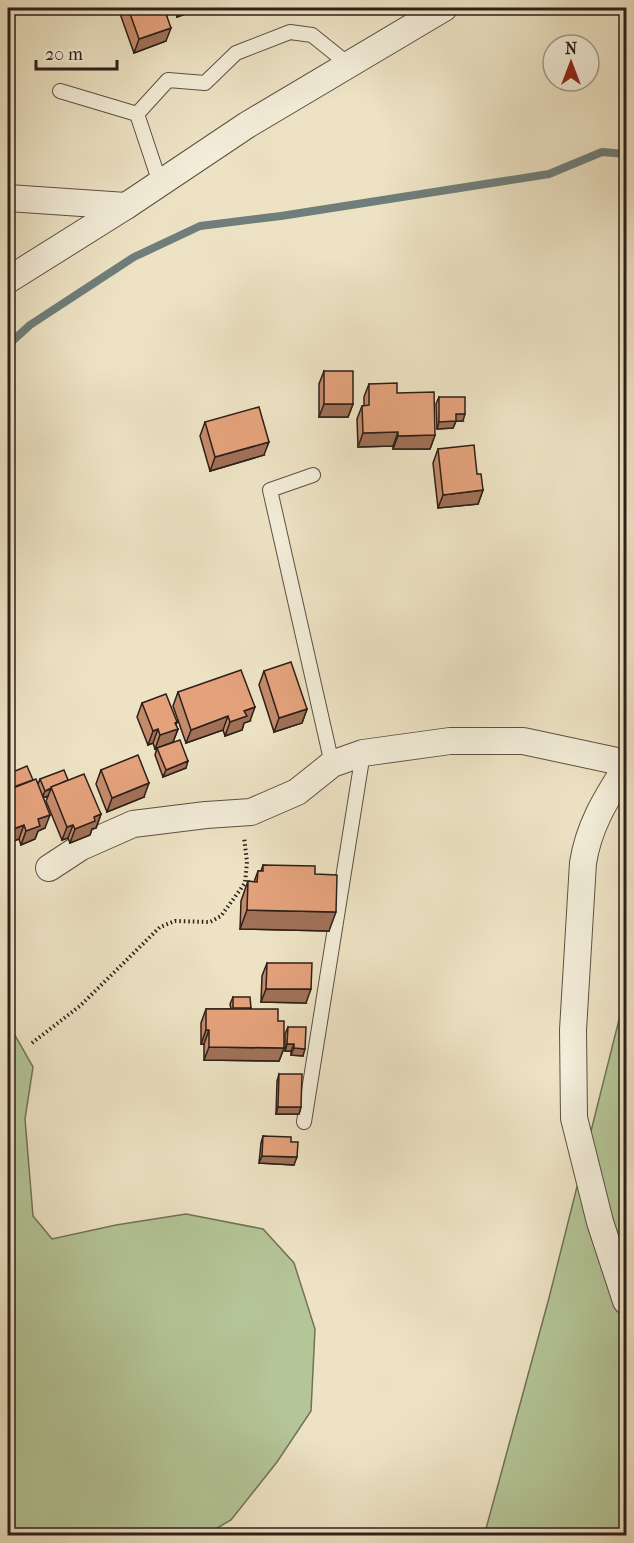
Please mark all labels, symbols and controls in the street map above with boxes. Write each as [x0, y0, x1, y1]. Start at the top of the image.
scale bar [36, 33, 117, 71]
north arrow [541, 33, 601, 93]
text: N [565, 39, 578, 58]
text: 20 m [45, 44, 83, 65]

